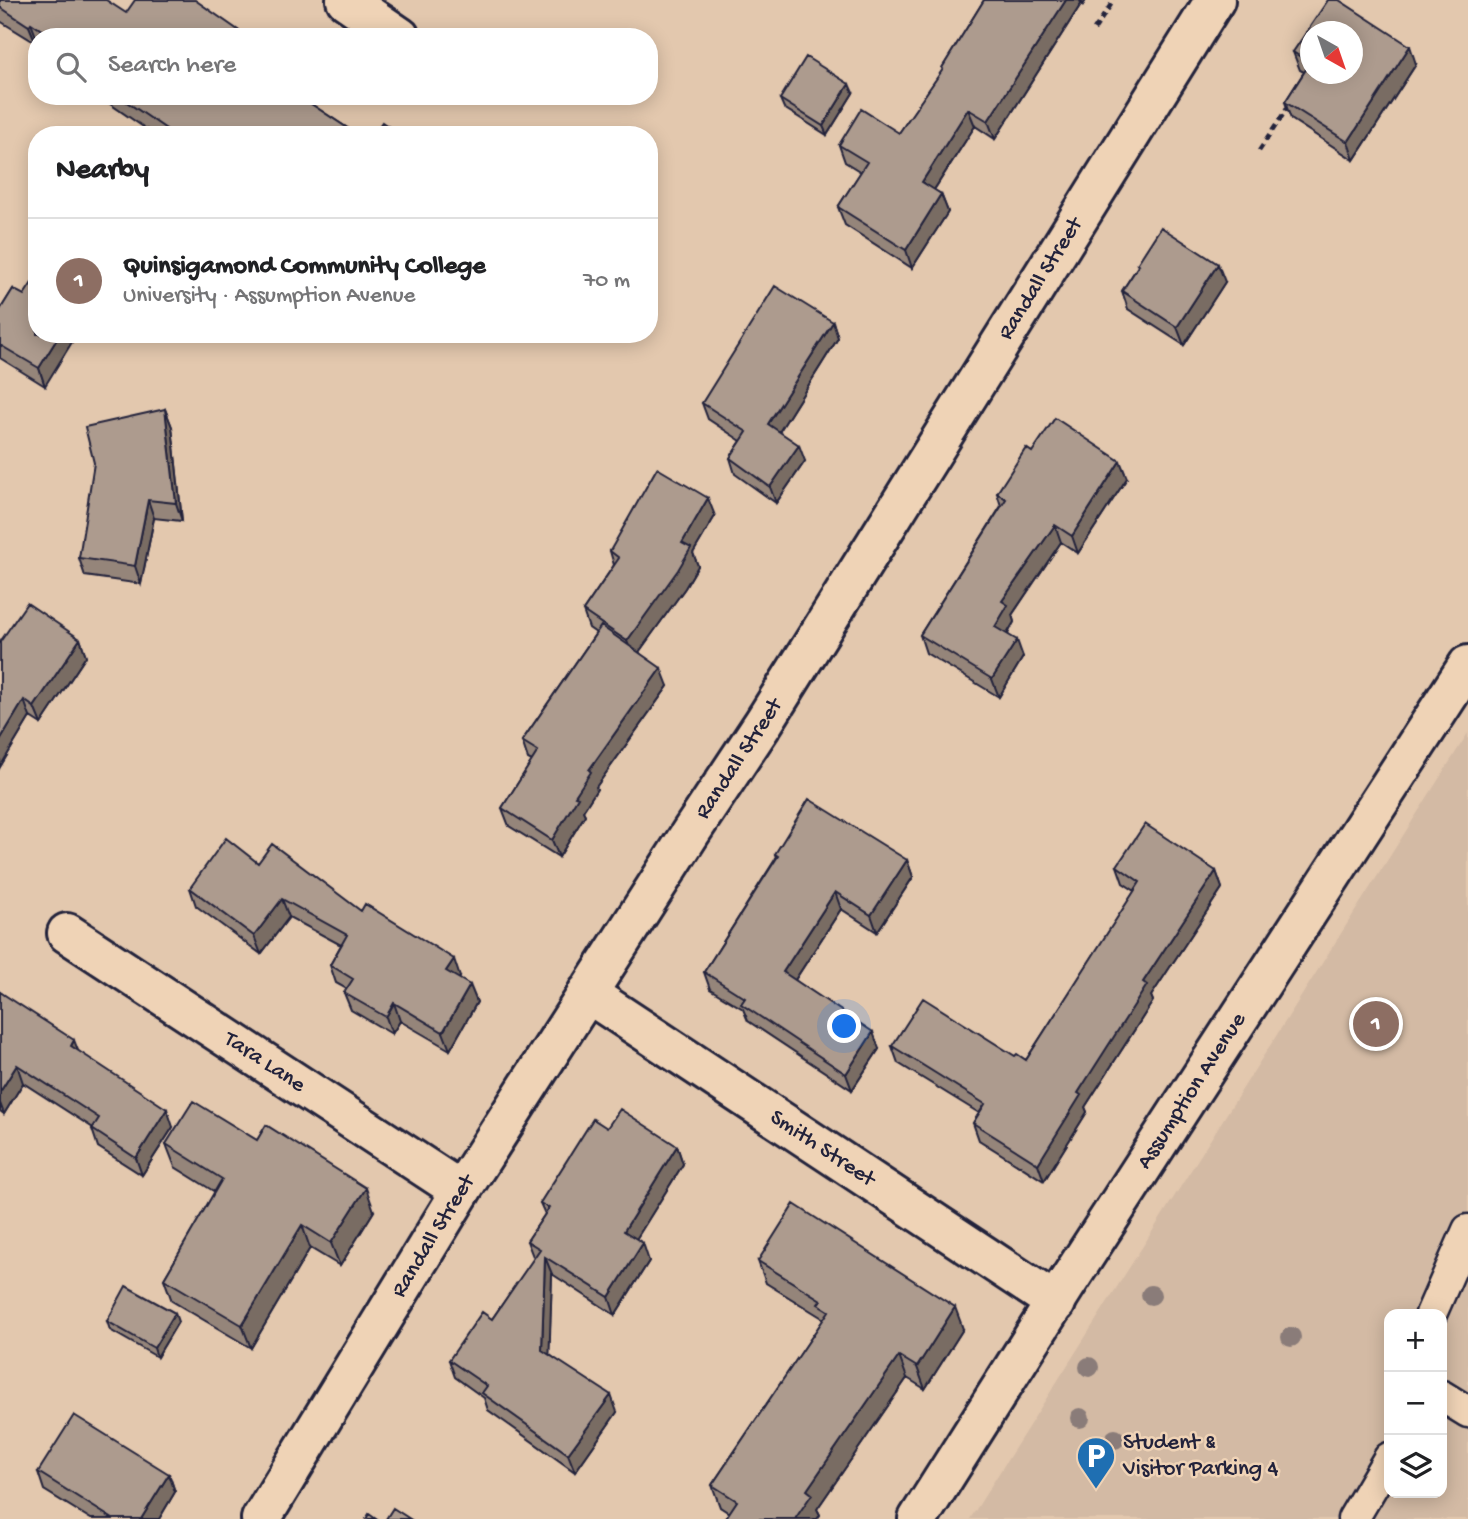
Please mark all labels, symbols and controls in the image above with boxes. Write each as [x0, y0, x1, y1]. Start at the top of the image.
north arrow [1300, 21, 1363, 84]
search box [28, 28, 658, 105]
icon: search [52, 48, 90, 86]
text: Search here [108, 51, 236, 82]
text: Nearby [56, 154, 149, 189]
street label: Randall Street [993, 211, 1090, 345]
text: Quinsigamond Community College [123, 252, 486, 283]
text: 1 [74, 268, 84, 295]
text: 70 m [583, 268, 630, 295]
text: University · Assumption Avenue [123, 283, 415, 310]
street label: Randall Street [690, 692, 790, 824]
pin: 1 [1353, 998, 1399, 1050]
street label: Assumption Avenue [1131, 1007, 1253, 1174]
your location [827, 1009, 861, 1043]
street label: Tara Lane [217, 1025, 311, 1099]
street label: Smith Street [765, 1104, 881, 1194]
street label: Randall Street [386, 1169, 482, 1303]
map controls [1384, 1309, 1447, 1498]
button: + [1384, 1309, 1447, 1372]
button: − [1384, 1372, 1447, 1435]
place label: Student & Visitor Parking 4 [1122, 1430, 1278, 1483]
parking icon: Student & Visitor Parking 4 [1075, 1435, 1117, 1490]
button: layers [1384, 1435, 1447, 1498]

